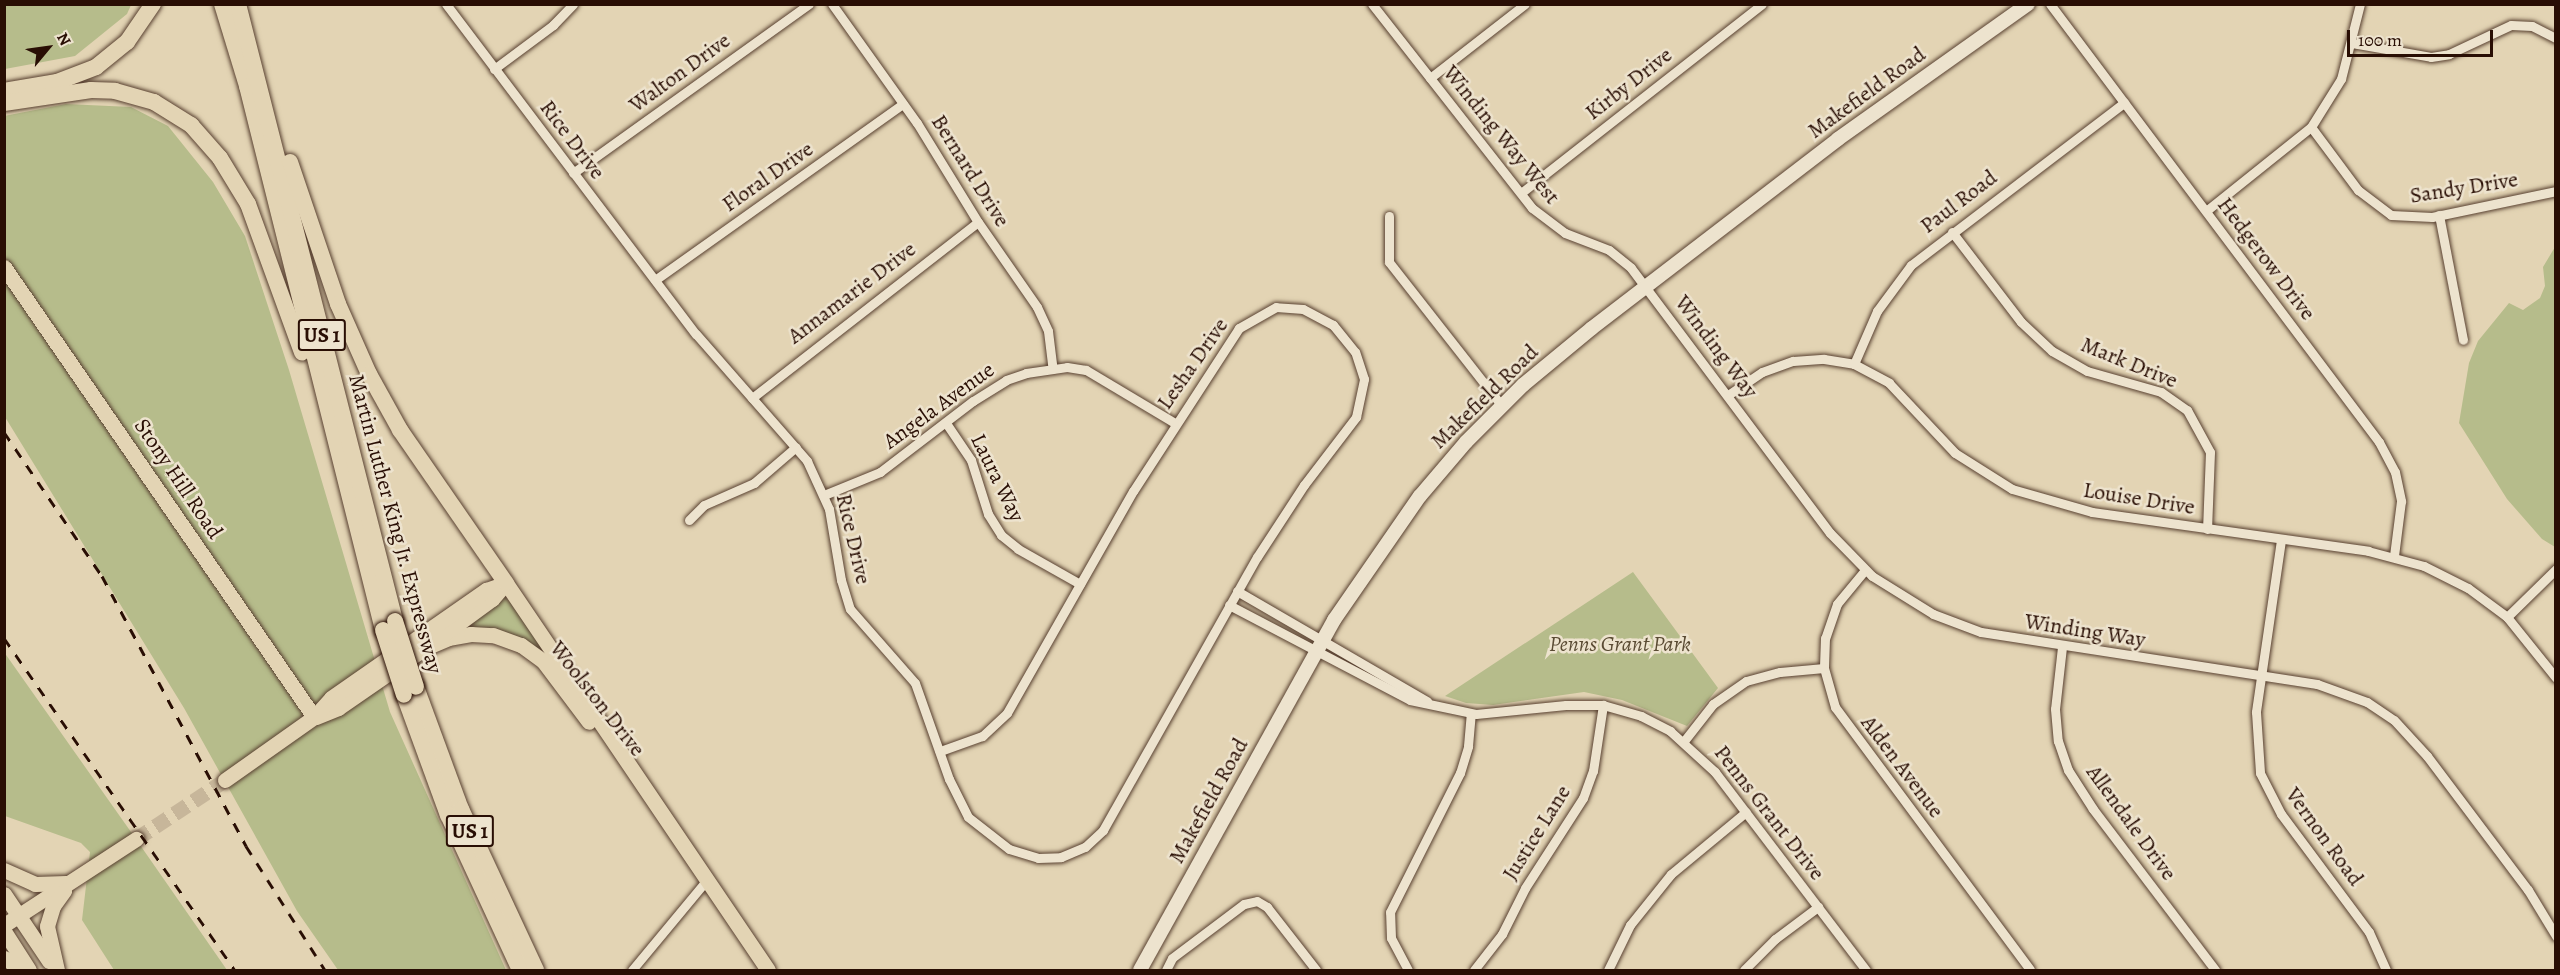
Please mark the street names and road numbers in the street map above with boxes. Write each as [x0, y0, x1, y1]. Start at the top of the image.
street label: Walton Drive [624, 28, 736, 118]
street label: Makefield Road [1803, 41, 1931, 145]
street label: Kirby Drive [1580, 42, 1678, 126]
street label: Winding Way West [1437, 60, 1565, 210]
street label: Rice Drive [534, 95, 610, 185]
street label: Bernard Drive [925, 110, 1015, 232]
street label: Floral Drive [717, 136, 819, 218]
street label: Paul Road [1915, 165, 2003, 239]
street label: Sandy Drive [2408, 166, 2520, 210]
street label: Hedgerow Drive [2211, 192, 2321, 326]
street label: Annamarie Drive [783, 236, 921, 350]
street label: Winding Way [1669, 290, 1763, 404]
street label: Lesha Drive [1152, 313, 1234, 415]
road number: US 1 [296, 317, 348, 353]
street label: Mark Drive [2077, 332, 2181, 394]
street label: Makefield Road [1426, 339, 1544, 455]
street label: Angela Avenue [878, 357, 1000, 455]
street label: Martin Luther King Jr. Expressway [342, 371, 448, 677]
street label: Stony Hill Road [128, 414, 228, 544]
street label: Laura Way [964, 430, 1030, 526]
street label: Louise Drive [2081, 477, 2197, 521]
street label: Rice Drive [830, 491, 876, 587]
street label: Winding Way [2023, 608, 2147, 654]
street label: Woolston Drive [544, 636, 650, 762]
street label: Alden Avenue [1855, 711, 1949, 823]
street label: Makefield Road [1164, 734, 1254, 868]
street label: Penns Grant Drive [1708, 740, 1830, 886]
street label: Allendale Drive [2080, 760, 2182, 886]
street label: Justice Lane [1497, 781, 1577, 885]
street label: Vernon Road [2279, 783, 2369, 891]
road number: US 1 [444, 813, 496, 849]

